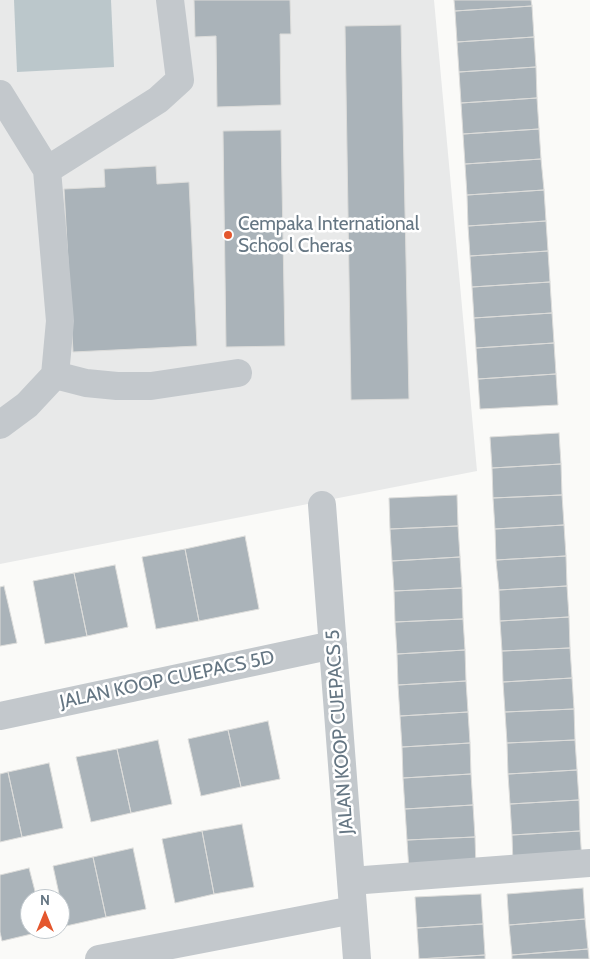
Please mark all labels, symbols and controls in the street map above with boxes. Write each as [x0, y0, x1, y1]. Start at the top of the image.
place label: Cempaka International School Cheras [238, 213, 419, 257]
marker: Cempaka International School Cheras [222, 229, 234, 241]
street label: JALAN KOOP CUEPACS 5 [321, 629, 359, 835]
street label: JALAN KOOP CUEPACS 5D [58, 646, 276, 714]
north arrow [20, 889, 70, 939]
text: N [40, 891, 50, 909]

